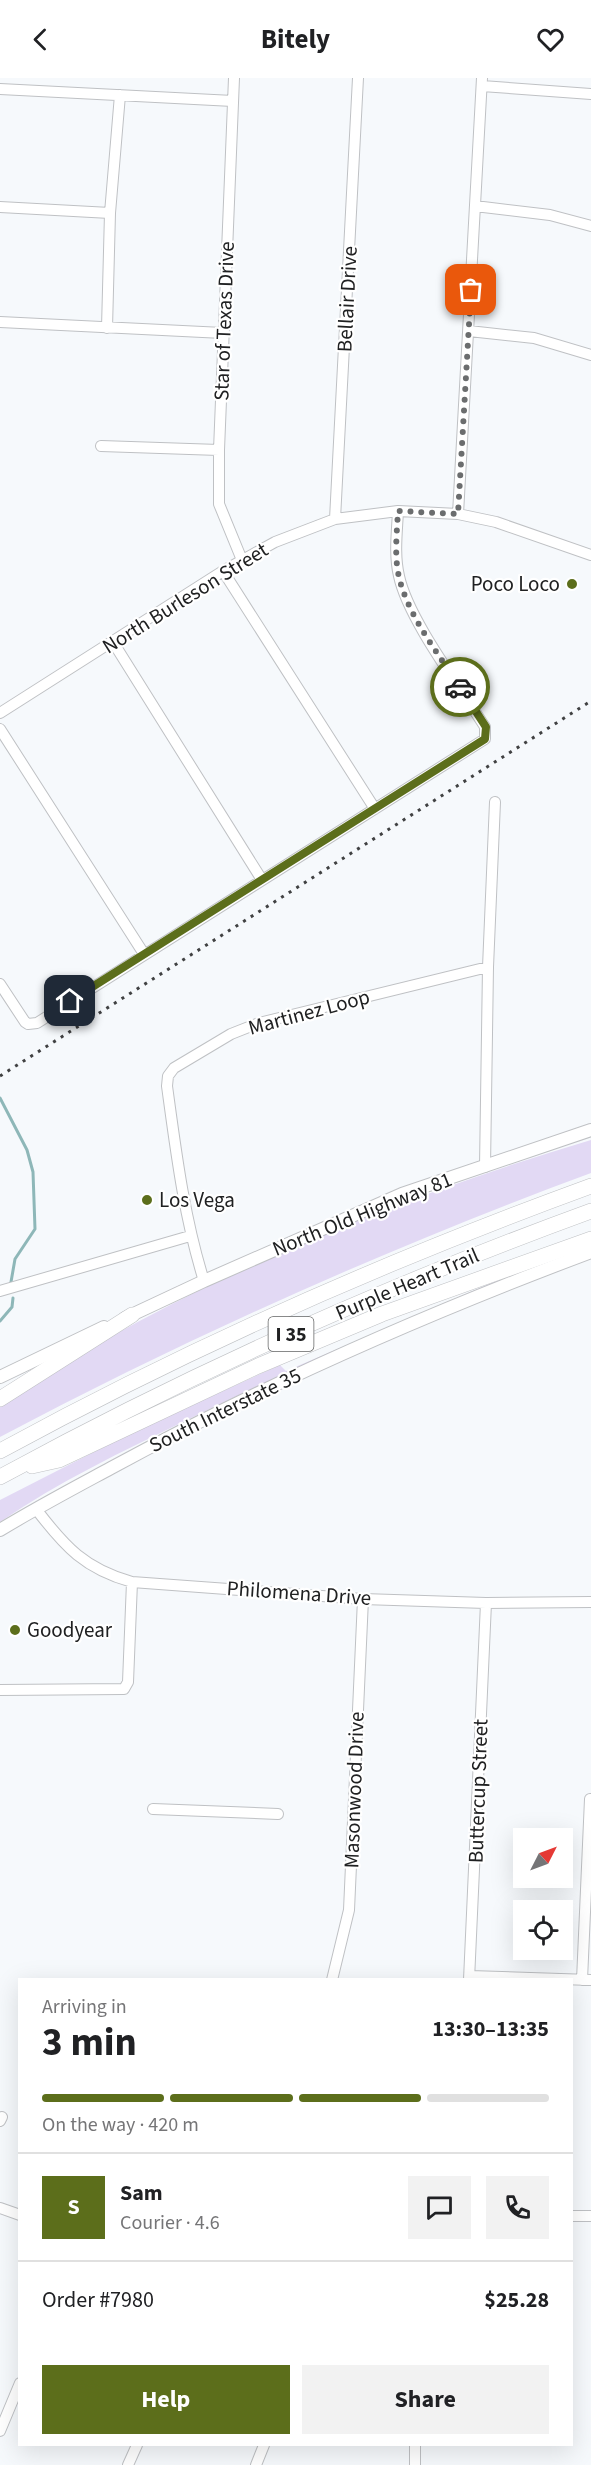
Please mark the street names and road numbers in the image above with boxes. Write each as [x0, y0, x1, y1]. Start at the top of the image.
street label: Star of Texas Drive [206, 241, 242, 401]
street label: Bellair Drive [329, 245, 365, 353]
street label: North Burleson Street [96, 535, 274, 661]
street label: Martinez Loop [245, 981, 373, 1043]
street label: North Old Highway 81 [268, 1164, 456, 1264]
street label: Purple Heart Trail [331, 1240, 483, 1328]
road number: I 35 [268, 1317, 314, 1351]
street label: South Interstate 35 [144, 1360, 306, 1460]
street label: Philomena Drive [226, 1573, 372, 1613]
street label: Masonwood Drive [336, 1711, 372, 1869]
street label: Buttercup Street [460, 1718, 496, 1864]

